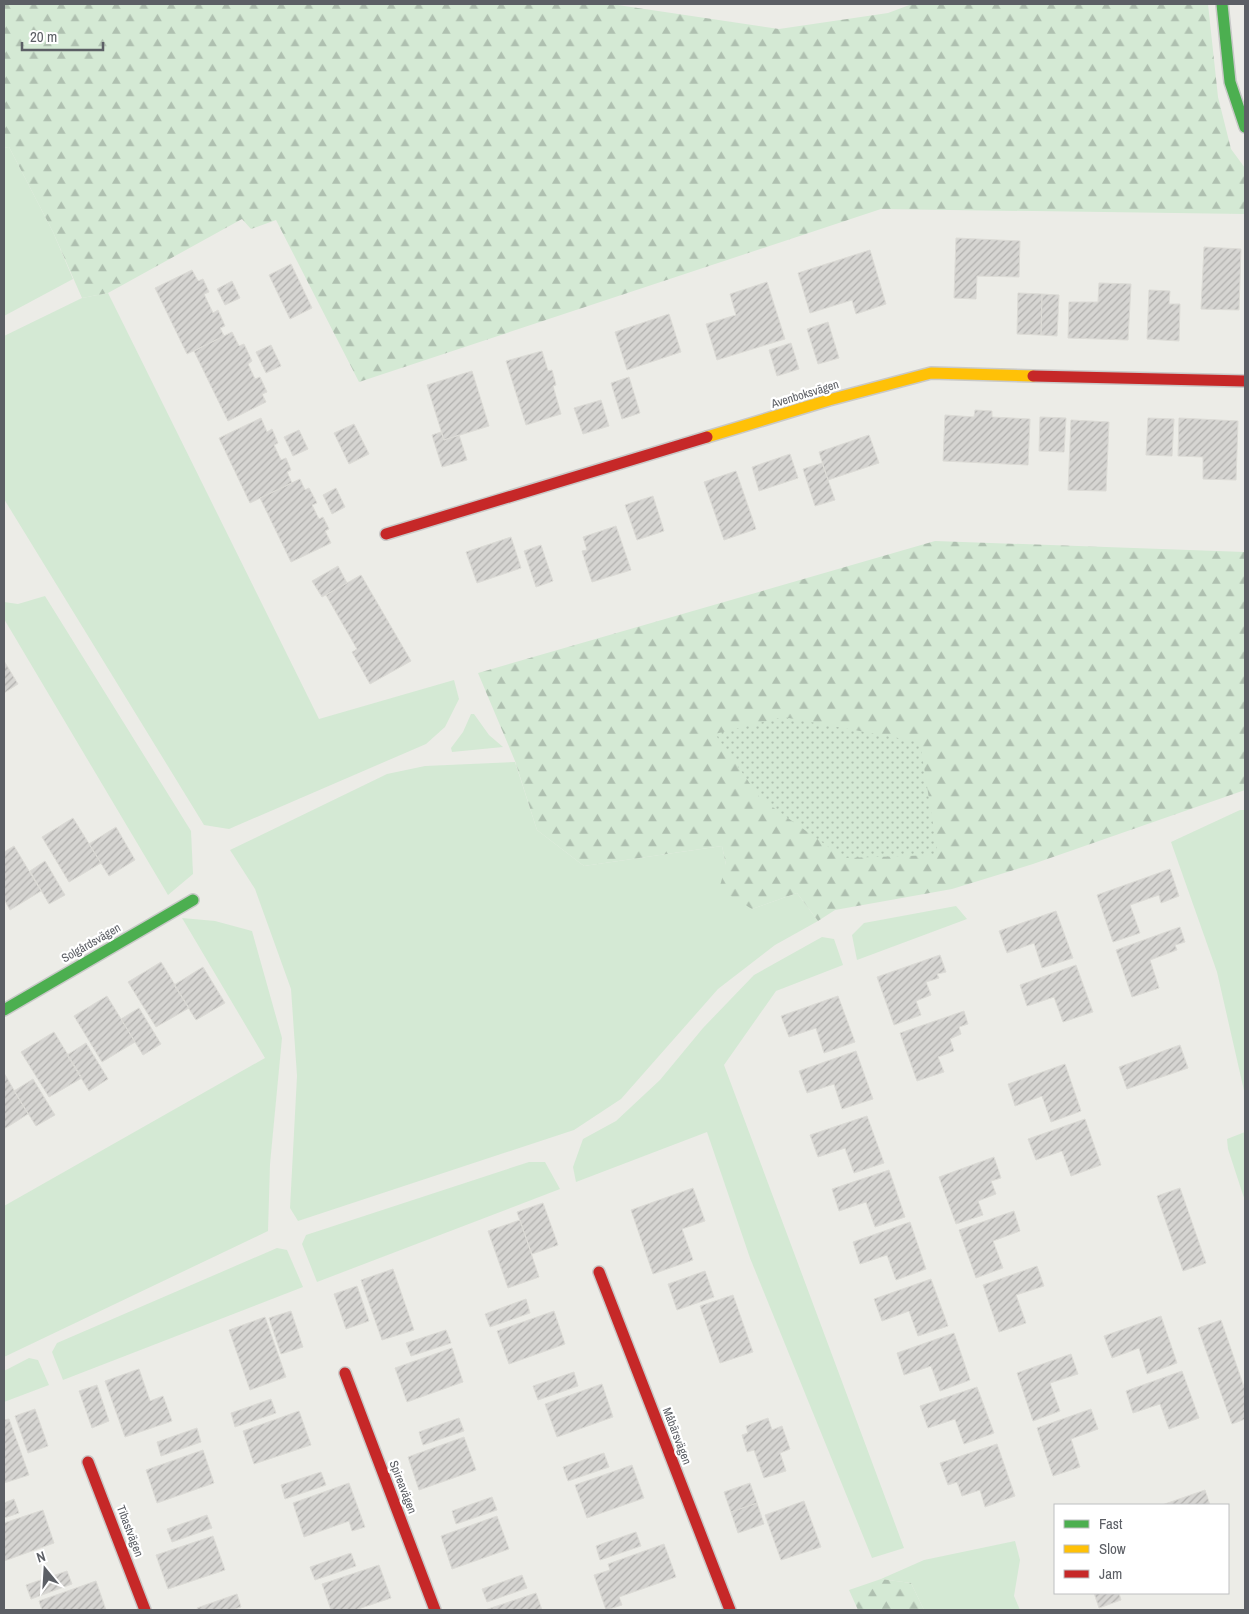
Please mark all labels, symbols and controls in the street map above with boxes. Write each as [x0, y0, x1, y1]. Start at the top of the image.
scale bar [22, 20, 104, 52]
text: 20 m [30, 26, 57, 47]
street label: Avenboksvägen [768, 376, 841, 412]
street label: Solgårdsvägen [59, 920, 123, 966]
street label: Måbärsvägen [659, 1405, 695, 1467]
street label: Spireavägen [386, 1458, 420, 1516]
street label: Tibastvägen [113, 1503, 147, 1559]
legend [1054, 1504, 1229, 1594]
text: Fast [1099, 1513, 1123, 1534]
text: Slow [1099, 1538, 1126, 1559]
north arrow [20, 1544, 70, 1594]
text: N [34, 1547, 48, 1566]
text: Jam [1099, 1563, 1122, 1584]

